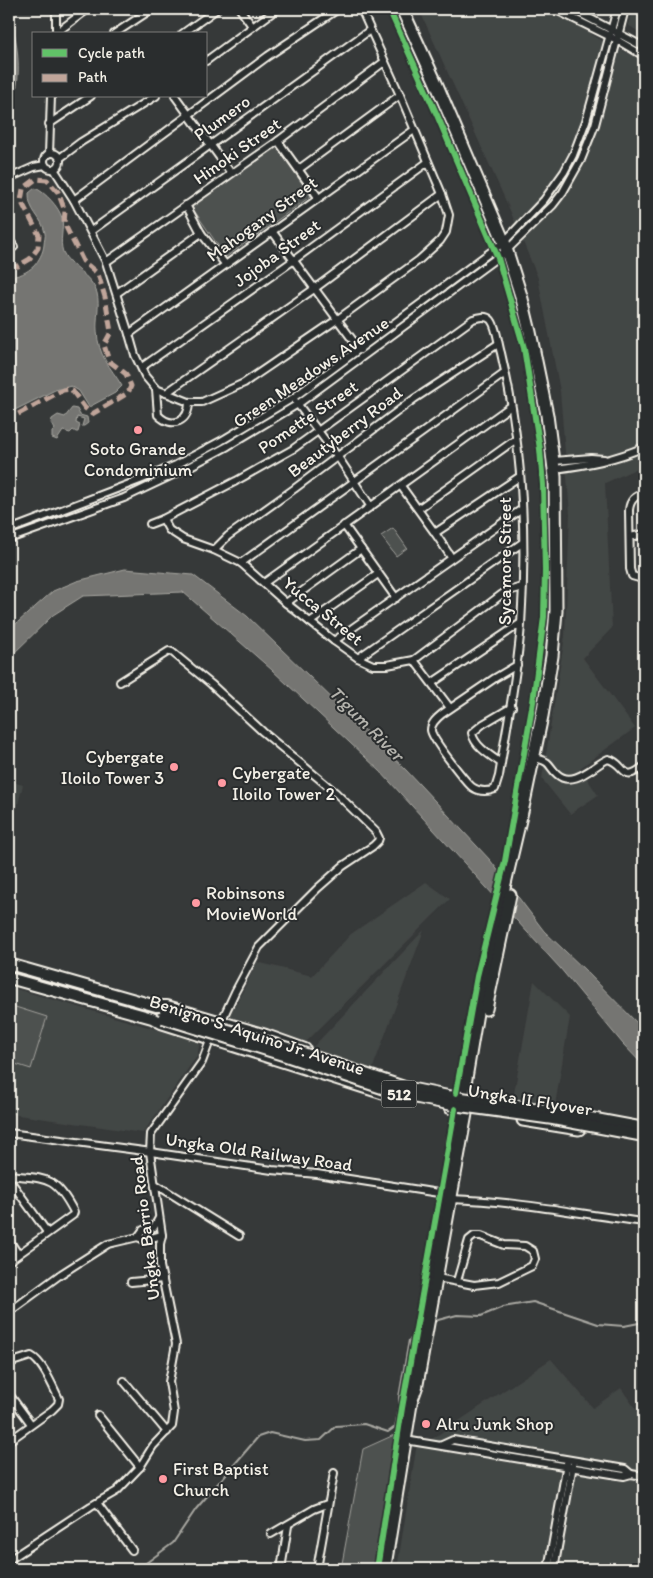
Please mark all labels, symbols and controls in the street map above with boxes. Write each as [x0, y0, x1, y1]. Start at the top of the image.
legend [32, 32, 208, 98]
text: Cycle path [78, 44, 145, 62]
text: Path [78, 68, 107, 86]
street label: Plumero [189, 90, 255, 146]
street label: Hinoki Street [189, 113, 285, 189]
street label: Mahogany Street [202, 171, 322, 267]
street label: Jojoba Street [229, 214, 325, 292]
street label: Green Meadows Avenue [229, 312, 393, 432]
street label: Pomette Street [254, 375, 362, 459]
street label: Beautyberry Road [283, 382, 407, 482]
marker: Soto Grande Condominium [132, 424, 144, 436]
place label: Soto Grande Condominium [84, 438, 193, 481]
street label: Sycamore Street [494, 497, 516, 625]
street label: Yucca Street [278, 572, 368, 650]
water label: Tigum River [324, 681, 411, 768]
place label: Cybergate Iloilo Tower 3 [61, 746, 164, 789]
marker: Cybergate Iloilo Tower 3 [168, 761, 180, 773]
place label: Cybergate Iloilo Tower 2 [232, 762, 335, 805]
marker: Cybergate Iloilo Tower 2 [216, 777, 228, 789]
place label: Robinsons MovieWorld [206, 882, 297, 925]
marker: Robinsons MovieWorld [190, 897, 202, 909]
street label: Benigno S. Aquino Jr. Avenue [147, 990, 367, 1080]
street label: Ungka II Flyover [466, 1079, 595, 1121]
road number: 512 [382, 1080, 416, 1108]
street label: Ungka Old Railway Road [164, 1128, 354, 1176]
street label: Ungka Barrio Road [125, 1154, 165, 1302]
place label: Alru Junk Shop [436, 1413, 554, 1435]
marker: Alru Junk Shop [420, 1418, 432, 1430]
place label: First Baptist Church [173, 1458, 269, 1501]
marker: First Baptist Church [157, 1473, 169, 1485]

